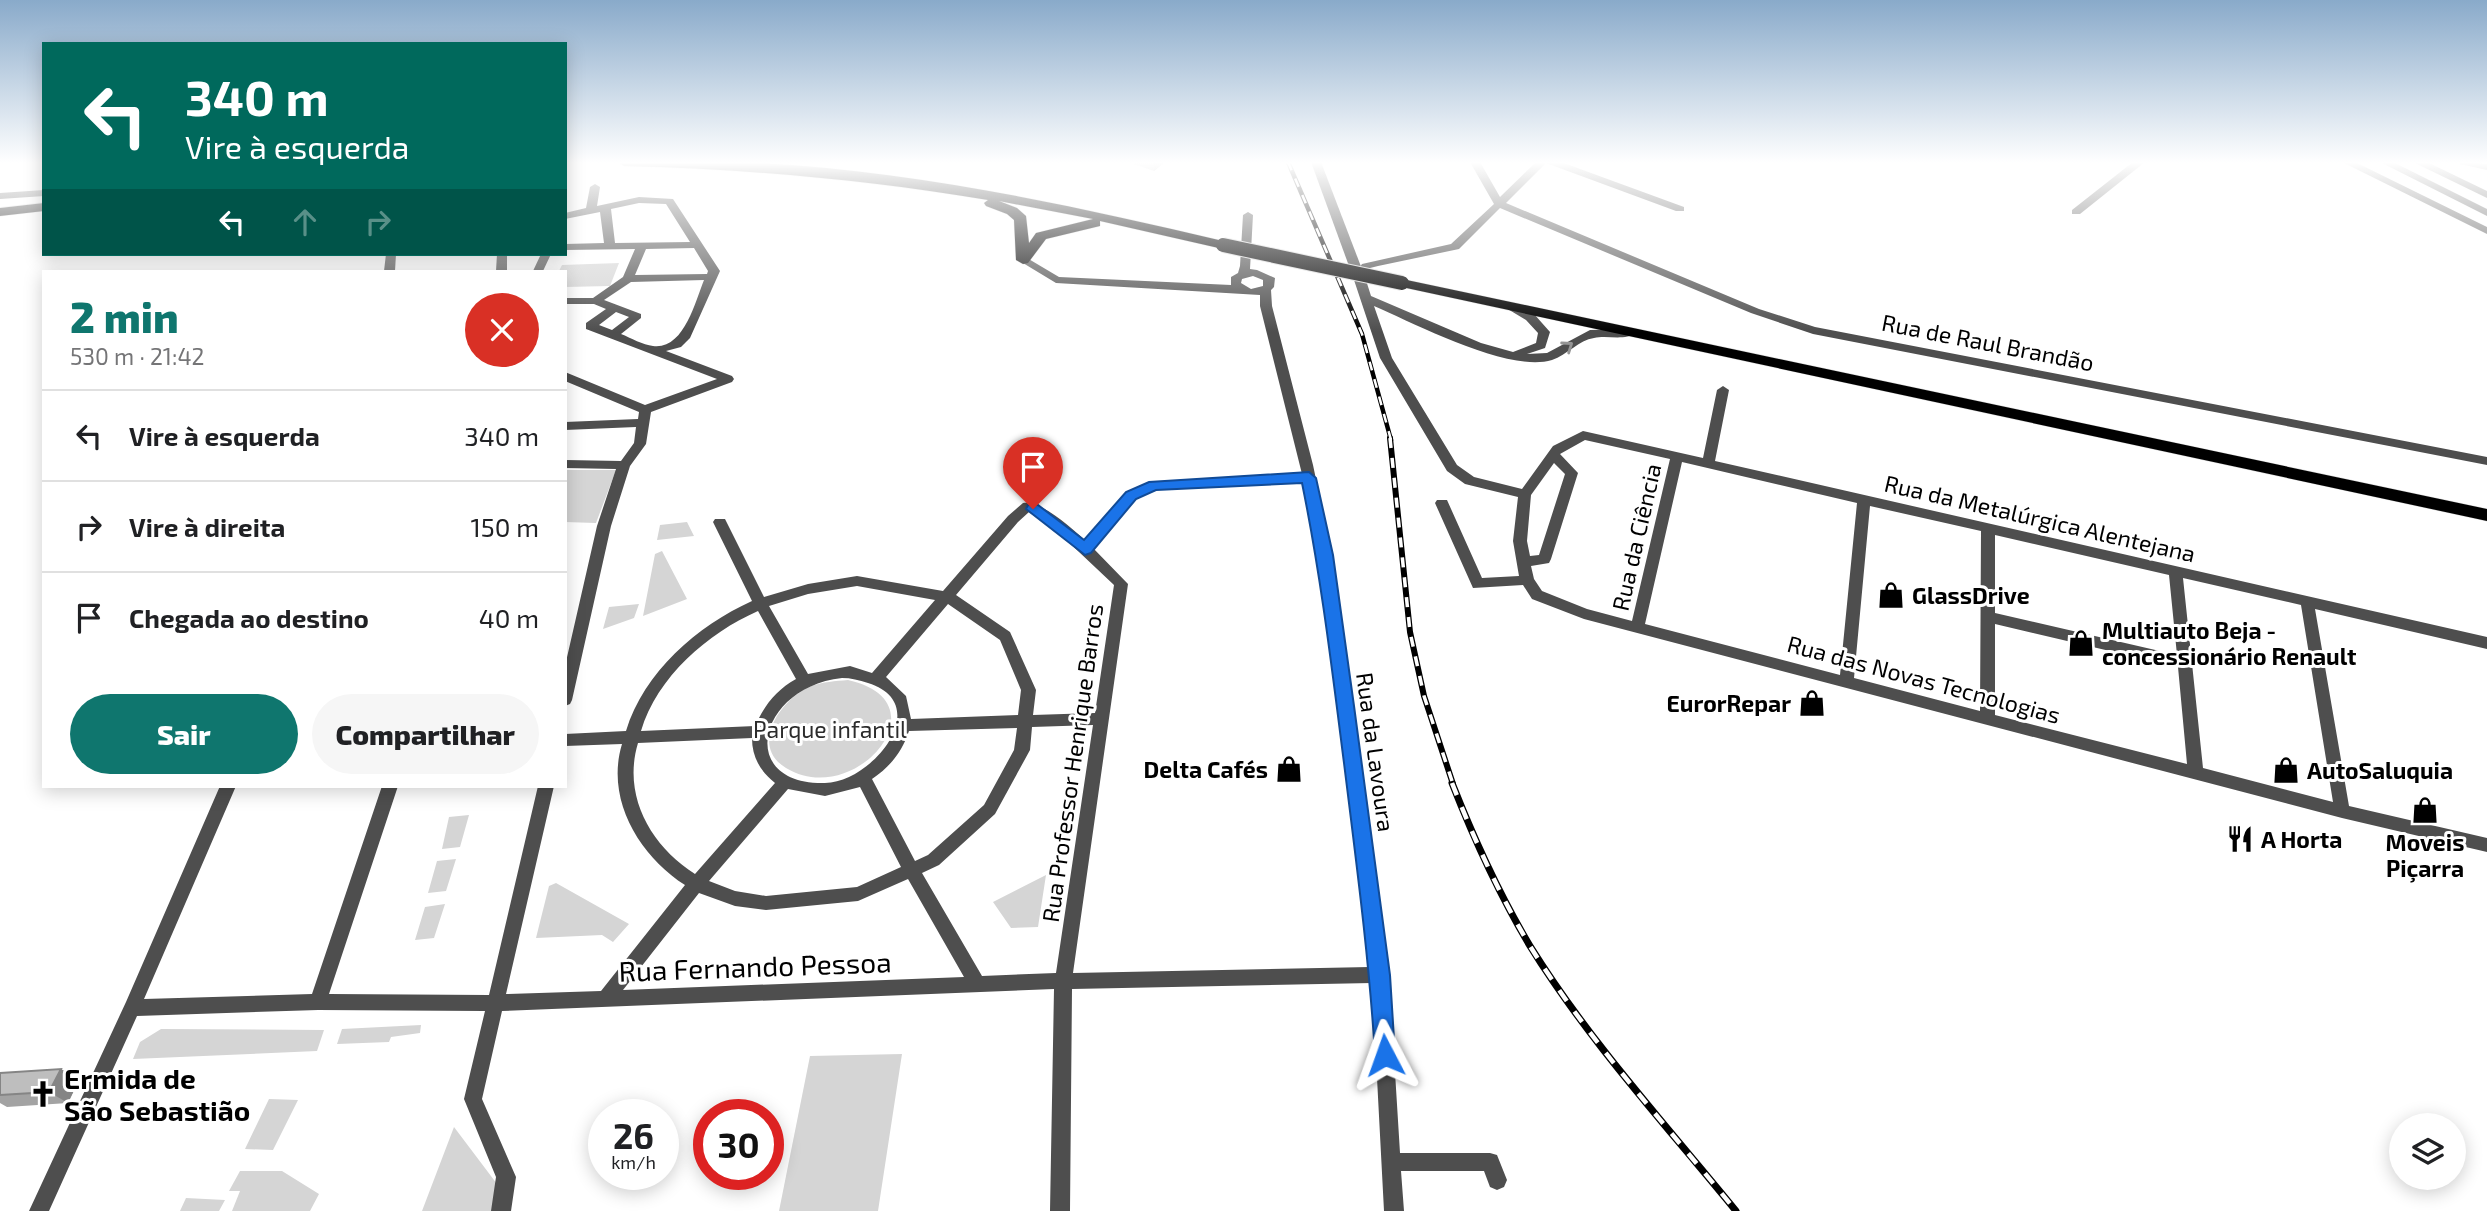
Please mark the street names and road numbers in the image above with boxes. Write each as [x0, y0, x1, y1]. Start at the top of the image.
street label: Rua de Raul Brandão [1880, 308, 2096, 376]
street label: Rua da Ciência [1605, 461, 1667, 613]
street label: Rua da Metalúrgica Alentejana [1882, 469, 2198, 567]
street label: Rua Professor Henrique Barros [1036, 602, 1108, 924]
street label: Rua das Novas Tecnologias [1784, 629, 2064, 729]
street label: Rua da Lavoura [1351, 671, 1401, 833]
street label: Rua Fernando Pessoa [618, 944, 892, 988]

